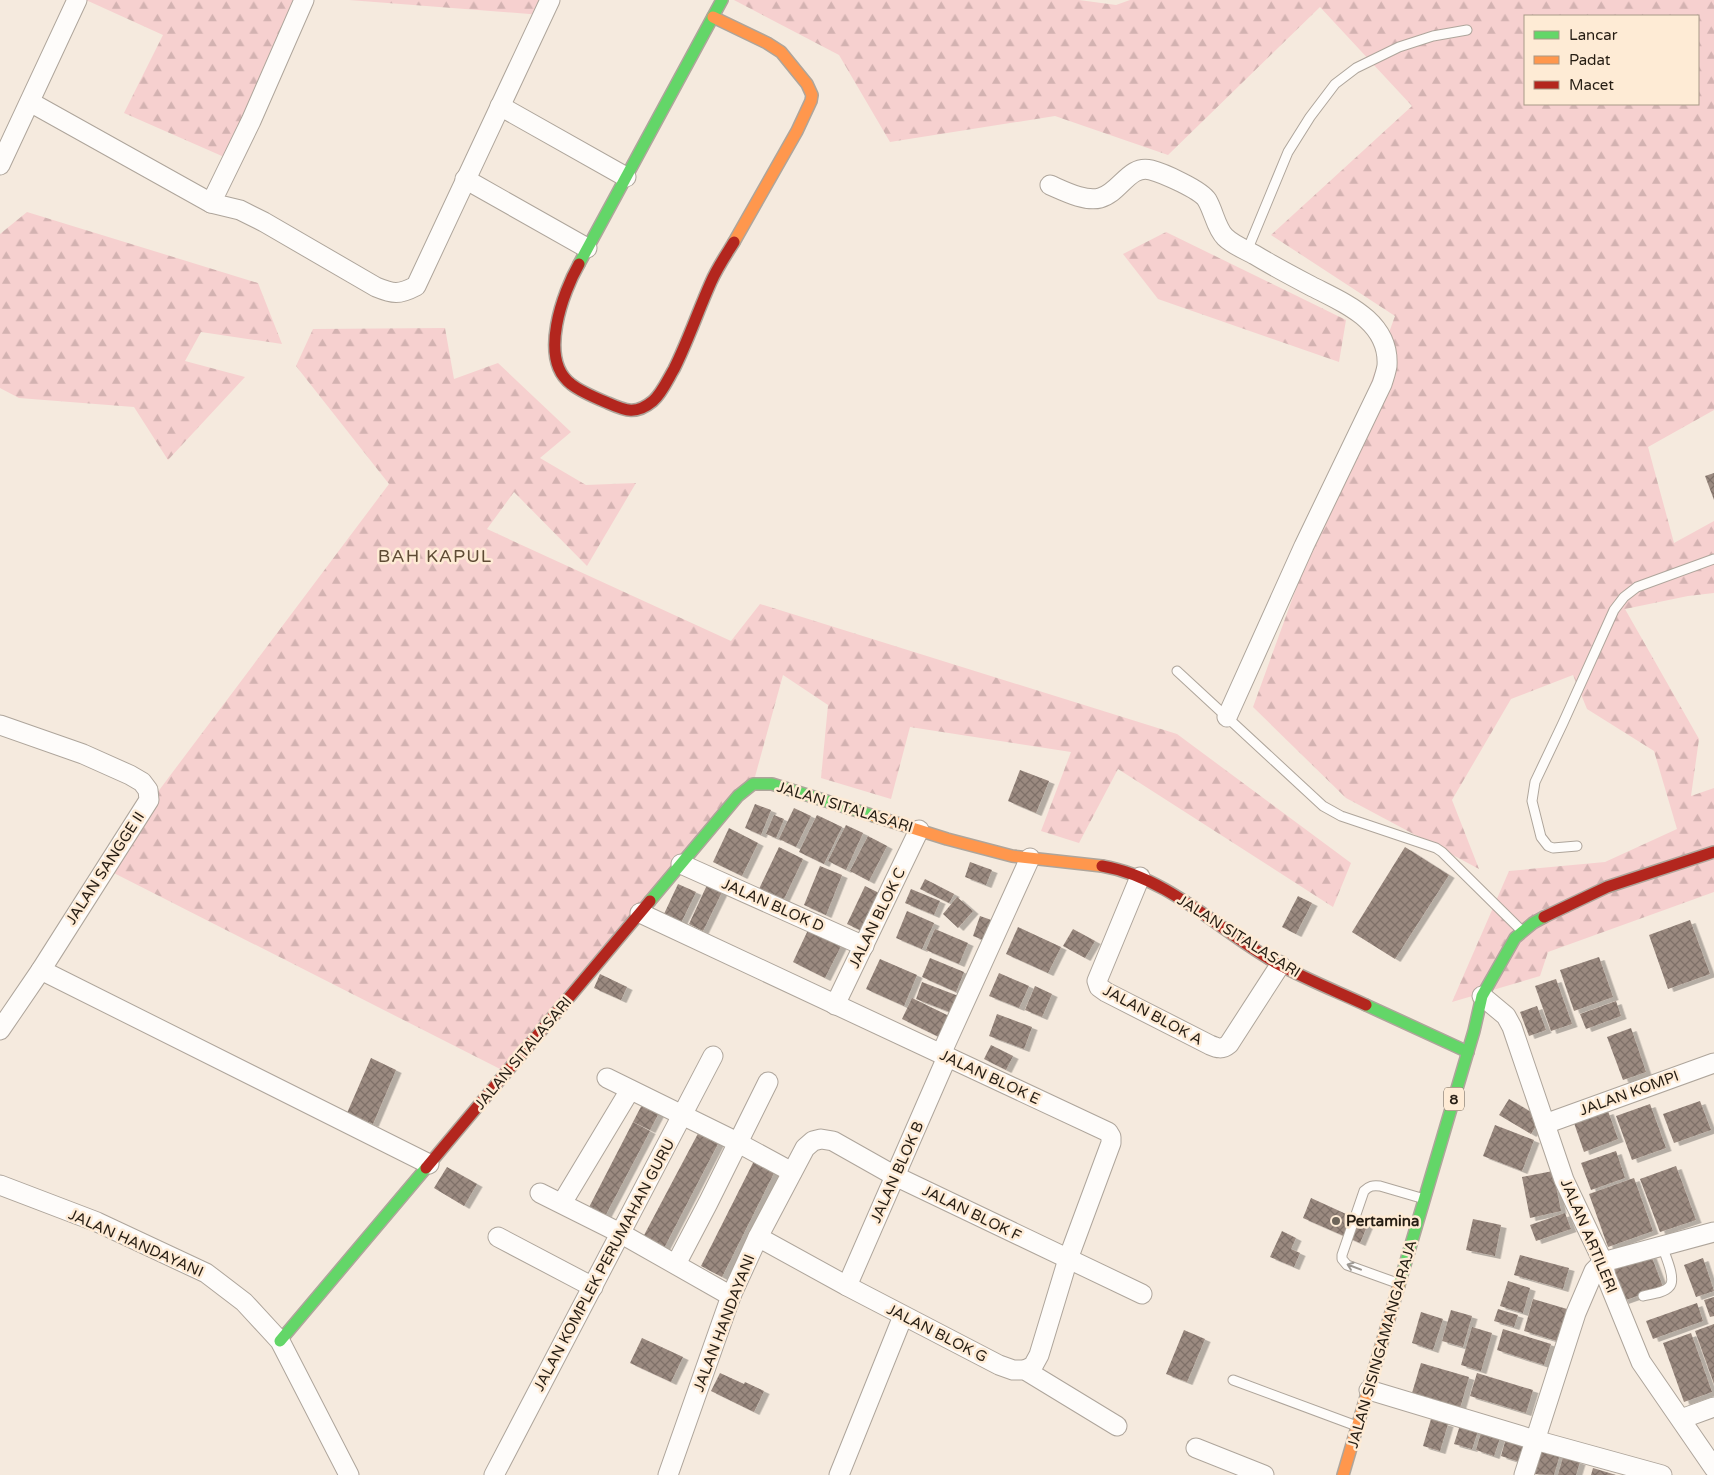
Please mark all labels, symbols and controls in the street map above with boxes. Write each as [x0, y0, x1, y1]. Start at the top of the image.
legend [1524, 15, 1699, 105]
text: Lancar [1569, 26, 1618, 44]
text: Padat [1569, 51, 1611, 69]
text: Macet [1569, 76, 1614, 94]
district label: BAH KAPUL [378, 545, 492, 567]
street label: JALAN SITALASARI [775, 778, 915, 836]
street label: JALAN SANGGE II [62, 808, 148, 928]
street label: JALAN BLOK C [845, 865, 909, 971]
street label: JALAN BLOK D [719, 874, 827, 936]
street label: JALAN SITALASARI [1174, 891, 1304, 981]
street label: JALAN BLOK A [1100, 981, 1206, 1049]
street label: JALAN SITALASARI [471, 993, 575, 1113]
street label: JALAN BLOK E [937, 1046, 1043, 1108]
street label: JALAN KOMPI [1577, 1067, 1681, 1119]
road number: 8 [1444, 1088, 1464, 1110]
street label: JALAN BLOK B [867, 1118, 927, 1226]
street label: JALAN KOMPLEK PERUMAHAN GURU [530, 1136, 678, 1394]
street label: JALAN ARTILERI [1557, 1176, 1621, 1296]
street label: JALAN BLOK F [920, 1181, 1024, 1245]
street label: JALAN HANDAYANI [66, 1205, 206, 1281]
place label: Pertamina [1346, 1212, 1419, 1230]
marker: Pertamina [1330, 1215, 1342, 1227]
street label: JALAN SISINGAMANGARAJA [1344, 1238, 1420, 1450]
street label: JALAN HANDAYANI [689, 1252, 759, 1394]
one-way arrow [1347, 1262, 1362, 1271]
street label: JALAN BLOK G [884, 1300, 990, 1366]

